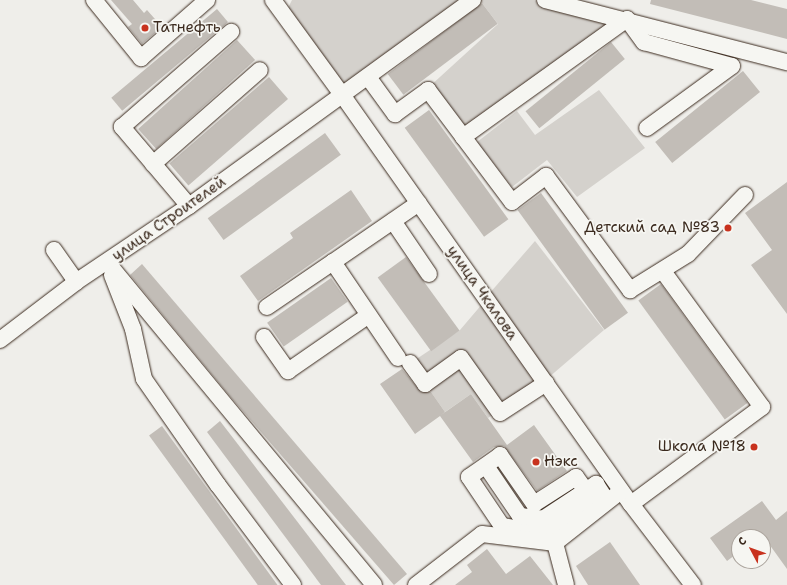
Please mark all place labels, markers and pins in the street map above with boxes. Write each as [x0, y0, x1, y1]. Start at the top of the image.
place label: Татнефть [153, 19, 221, 37]
marker: Татнефть [140, 23, 150, 33]
place label: Детский сад №83 [584, 219, 720, 237]
marker: Детский сад №83 [723, 223, 733, 233]
place label: Школа №18 [658, 438, 746, 456]
marker: Школа №18 [749, 442, 759, 452]
place label: Нэкс [544, 453, 578, 471]
marker: Нэкс [531, 457, 541, 467]

